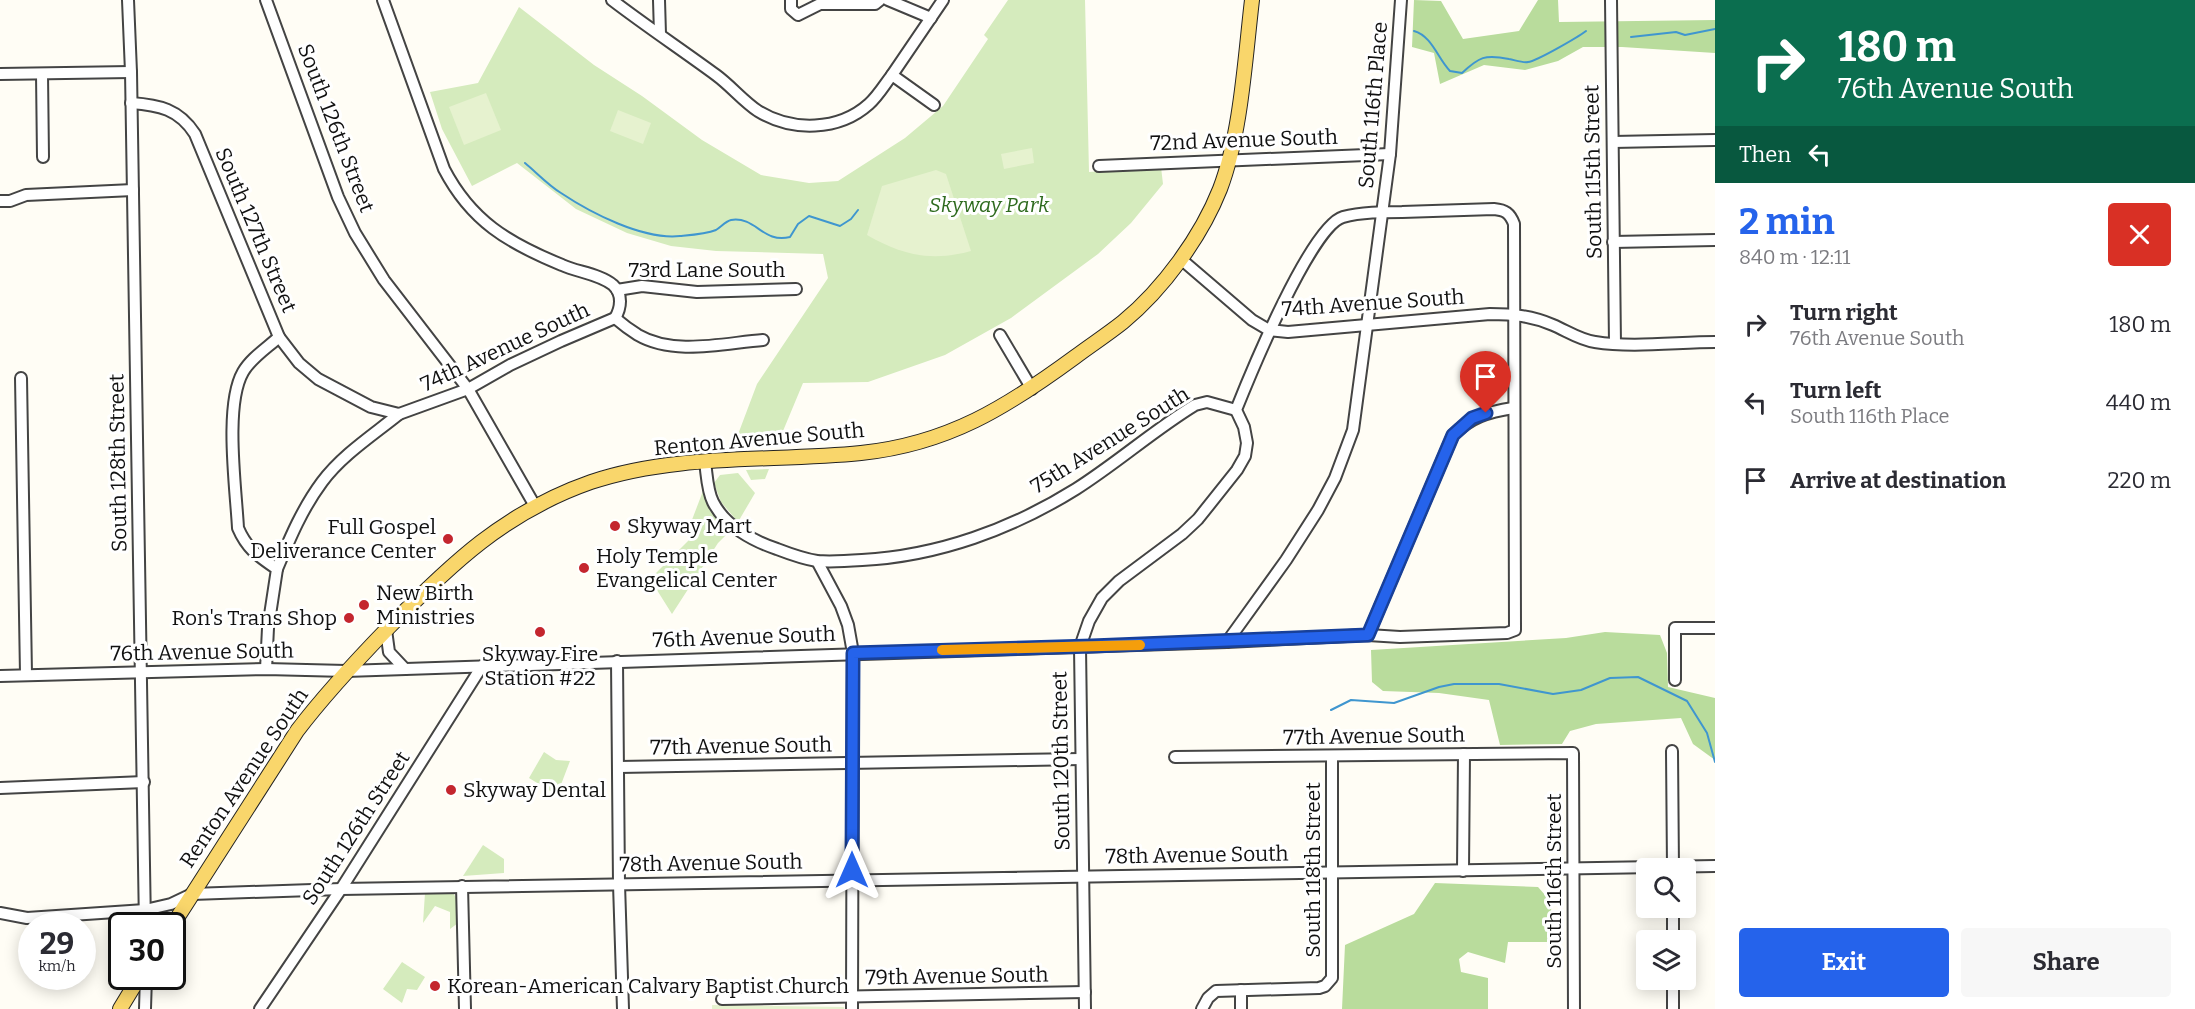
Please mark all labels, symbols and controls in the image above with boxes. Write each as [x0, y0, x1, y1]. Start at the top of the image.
street label: South 116th Place [1353, 20, 1393, 190]
text: 180 m [1838, 22, 1956, 72]
icon: right [1739, 24, 1817, 102]
street label: South 126th Street [292, 40, 380, 216]
text: 76th Avenue South [1838, 73, 2073, 105]
street label: South 115th Street [1578, 84, 1608, 259]
street label: 72nd Avenue South [1150, 124, 1338, 156]
icon: left [1803, 138, 1836, 171]
text: Then [1739, 141, 1791, 168]
street label: South 127th Street [210, 144, 303, 317]
park label: Skyway Park [929, 192, 1050, 218]
text: 2 min [1739, 200, 1835, 244]
button: close [2108, 203, 2171, 266]
text: 840 m · 12:11 [1739, 245, 1850, 269]
street label: 73rd Lane South [629, 257, 785, 283]
street label: 74th Avenue South [1281, 284, 1465, 322]
street label: 74th Avenue South [417, 297, 593, 397]
text: Turn right [1790, 299, 1898, 326]
icon: right [1739, 308, 1772, 341]
text: 180 m [2109, 311, 2171, 338]
text: 76th Avenue South [1790, 326, 1964, 350]
pin [1460, 351, 1511, 413]
icon: arrive [1469, 360, 1502, 393]
street label: South 128th Street [103, 373, 133, 552]
text: Turn left [1790, 377, 1882, 404]
street label: 75th Avenue South [1026, 381, 1194, 499]
icon: left [1739, 386, 1772, 419]
text: 440 m [2106, 389, 2171, 416]
text: South 116th Place [1790, 404, 1950, 428]
street label: Renton Avenue South [653, 417, 865, 461]
icon: arrive [1739, 464, 1772, 497]
text: Arrive at destination [1790, 467, 2006, 494]
text: 220 m [2108, 467, 2171, 494]
place label: Skyway Mart [627, 513, 753, 539]
place label: Full Gospel Deliverance Center [250, 514, 436, 564]
marker: Skyway Mart [608, 519, 622, 533]
marker: Full Gospel Deliverance Center [441, 532, 455, 546]
place label: Holy Temple Evangelical Center [596, 543, 777, 593]
marker: Holy Temple Evangelical Center [577, 561, 591, 575]
place label: New Birth Ministries [376, 580, 475, 630]
marker: New Birth Ministries [357, 598, 371, 612]
place label: Ron's Trans Shop [172, 605, 337, 631]
marker: Ron's Trans Shop [342, 611, 356, 625]
street label: 76th Avenue South [652, 621, 836, 653]
marker: Skyway Fire Station #22 [533, 625, 547, 639]
street label: 76th Avenue South [110, 637, 294, 667]
place label: Skyway Fire Station #22 [482, 641, 598, 691]
street label: South 120th Street [1046, 671, 1076, 851]
street label: Renton Avenue South [174, 683, 314, 873]
street label: 77th Avenue South [1283, 721, 1465, 751]
street label: 77th Avenue South [650, 731, 832, 761]
street label: South 126th Street [297, 746, 416, 910]
place label: Skyway Dental [463, 777, 606, 803]
street label: South 118th Street [1300, 782, 1326, 958]
marker: Skyway Dental [444, 783, 458, 797]
street label: South 116th Street [1541, 793, 1567, 969]
position arrow [820, 838, 884, 902]
street label: 78th Avenue South [1105, 840, 1289, 870]
street label: 78th Avenue South [619, 848, 803, 878]
map controls [1636, 858, 1696, 990]
button: search [1636, 858, 1696, 918]
speed limit sign: 30 [108, 912, 186, 990]
text: 29 [40, 926, 74, 962]
button: Exit [1739, 928, 1949, 997]
button: Share [1961, 928, 2171, 997]
button: layers [1636, 930, 1696, 990]
text: km/h [38, 957, 76, 975]
street label: 79th Avenue South [865, 961, 1049, 991]
place label: Korean-American Calvary Baptist Church [447, 973, 849, 999]
marker: Korean-American Calvary Baptist Church [428, 979, 442, 993]

